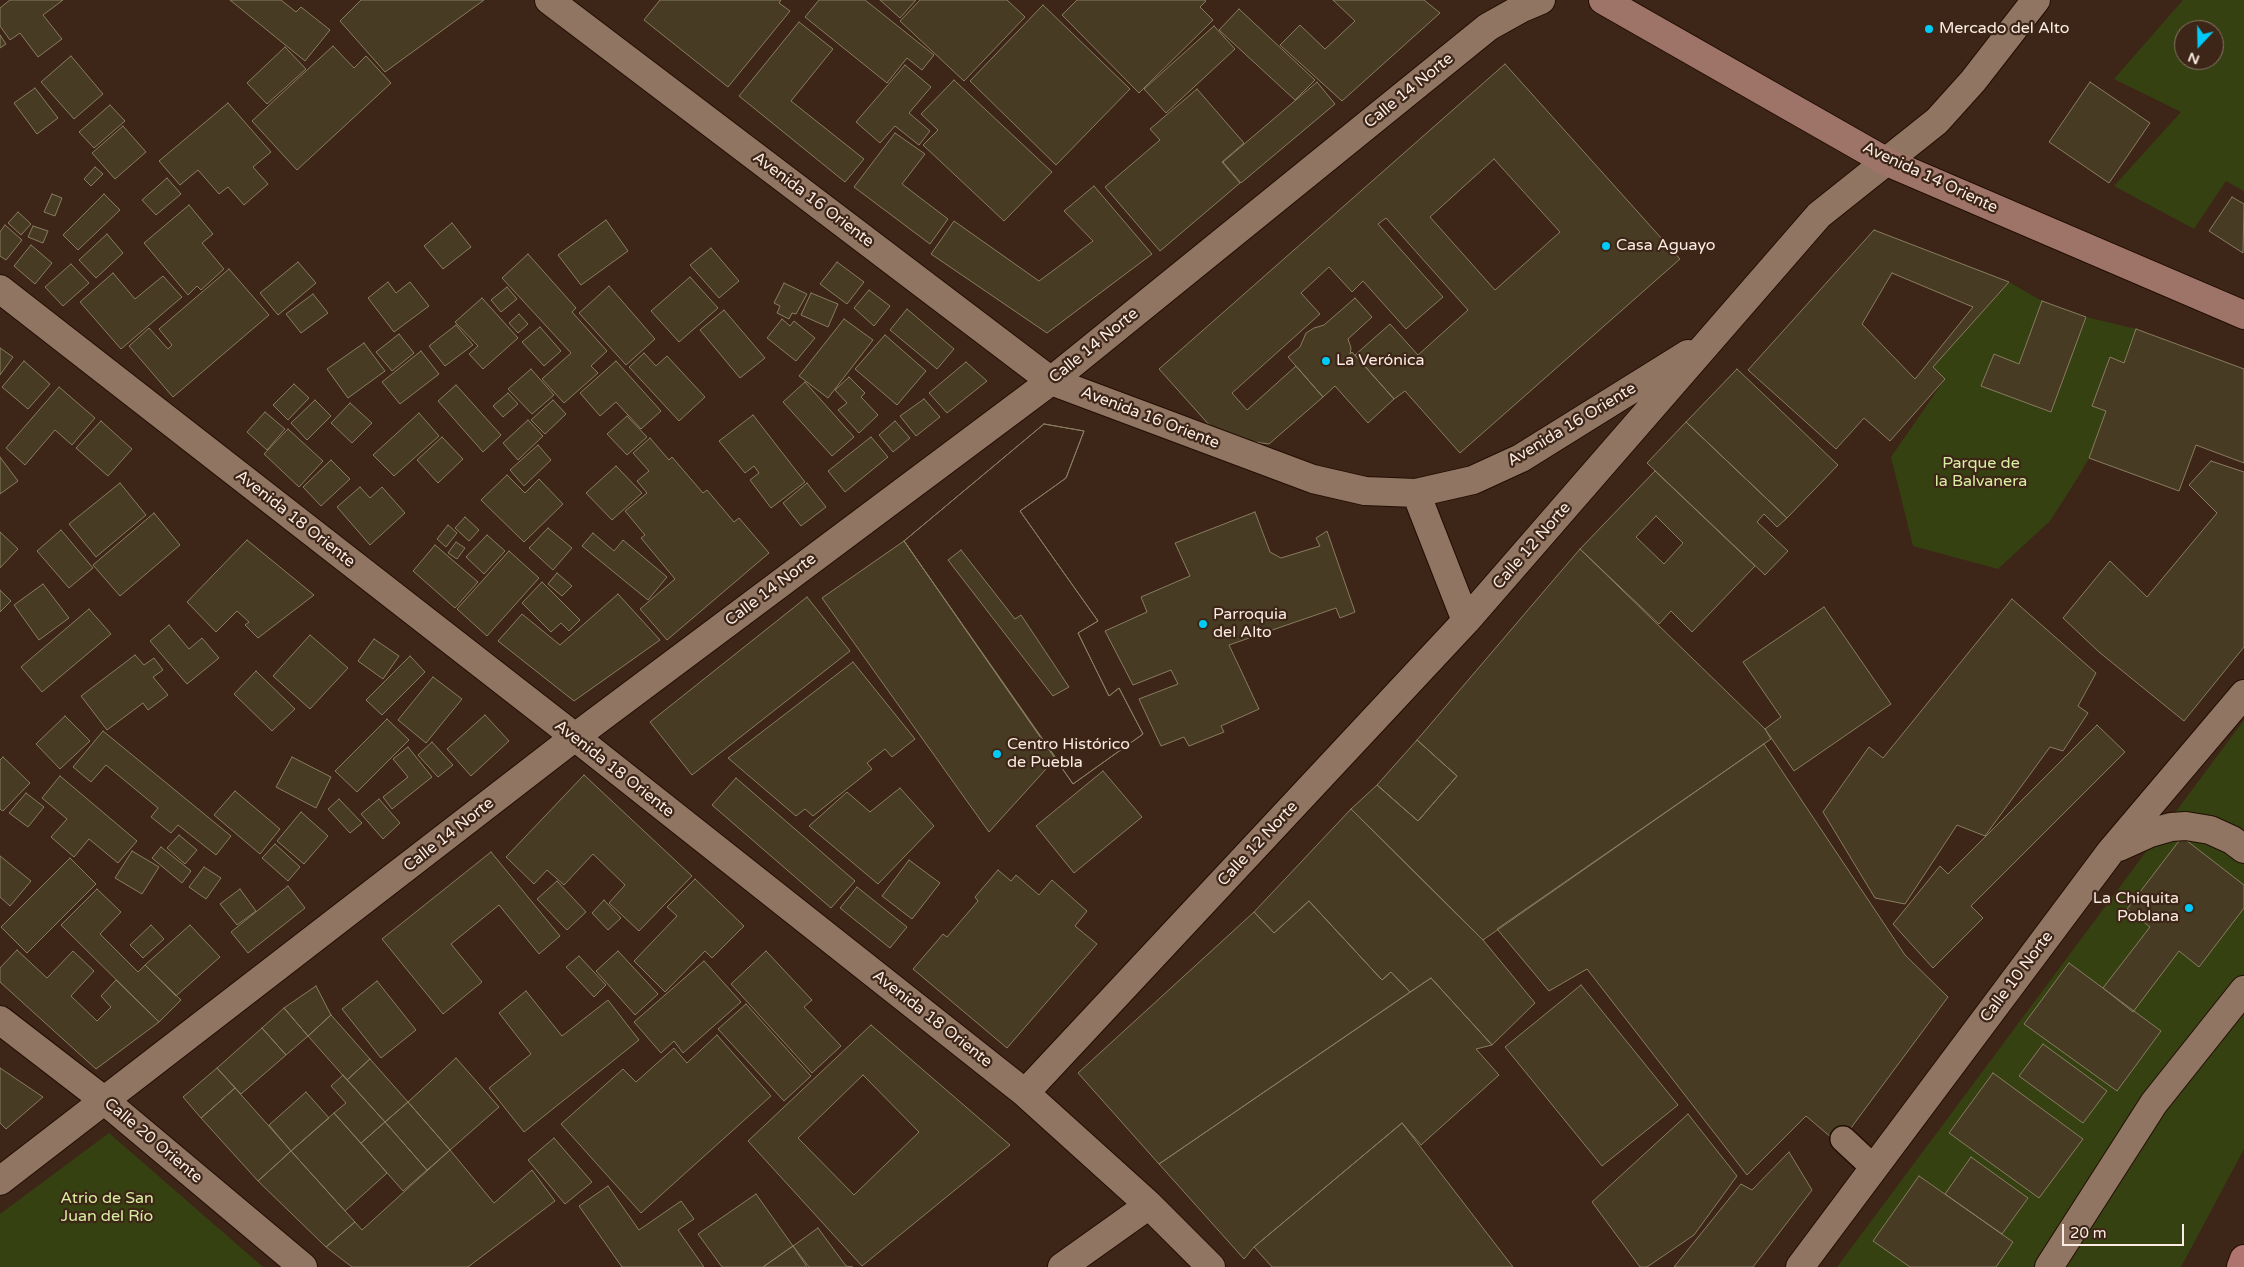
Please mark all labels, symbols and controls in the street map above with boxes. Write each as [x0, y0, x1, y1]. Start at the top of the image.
place label: Mercado del Alto [1939, 19, 2070, 39]
north arrow [2174, 20, 2224, 70]
marker: Mercado del Alto [1923, 23, 1935, 35]
street label: Calle 14 Norte [1361, 49, 1457, 133]
text: N [2186, 49, 2202, 68]
street label: Avenida 14 Oriente [1859, 138, 2001, 218]
street label: Avenida 16 Oriente [749, 148, 877, 252]
place label: Casa Aguayo [1616, 236, 1716, 256]
marker: Casa Aguayo [1600, 240, 1612, 252]
street label: Calle 14 Norte [1046, 304, 1142, 388]
place label: La Verónica [1336, 351, 1425, 371]
marker: La Verónica [1320, 355, 1332, 367]
street label: Avenida 16 Oriente [1504, 379, 1640, 471]
street label: Avenida 16 Oriente [1078, 383, 1222, 453]
park label: Parque de la Balvanera [1935, 454, 2027, 492]
street label: Avenida 18 Oriente [231, 466, 359, 572]
street label: Calle 12 Norte [1489, 499, 1575, 593]
street label: Calle 14 Norte [722, 550, 820, 630]
place label: Parroquia del Alto [1213, 605, 1287, 643]
marker: Parroquia del Alto [1197, 618, 1209, 630]
street label: Avenida 18 Oriente [550, 716, 678, 822]
place label: Centro Histórico de Puebla [1007, 735, 1130, 773]
marker: Centro Histórico de Puebla [991, 748, 1003, 760]
street label: Calle 14 Norte [400, 794, 498, 876]
street label: Calle 12 Norte [1214, 798, 1302, 890]
place label: La Chiquita Poblana [2093, 889, 2179, 927]
marker: La Chiquita Poblana [2183, 902, 2195, 914]
street label: Calle 10 Norte [1977, 928, 2057, 1026]
street label: Avenida 18 Oriente [868, 966, 996, 1072]
street label: Calle 20 Oriente [100, 1094, 206, 1188]
park label: Atrio de San Juan del Río [60, 1189, 154, 1227]
scale bar [2064, 1214, 2186, 1246]
text: 20 m [2070, 1224, 2107, 1242]

